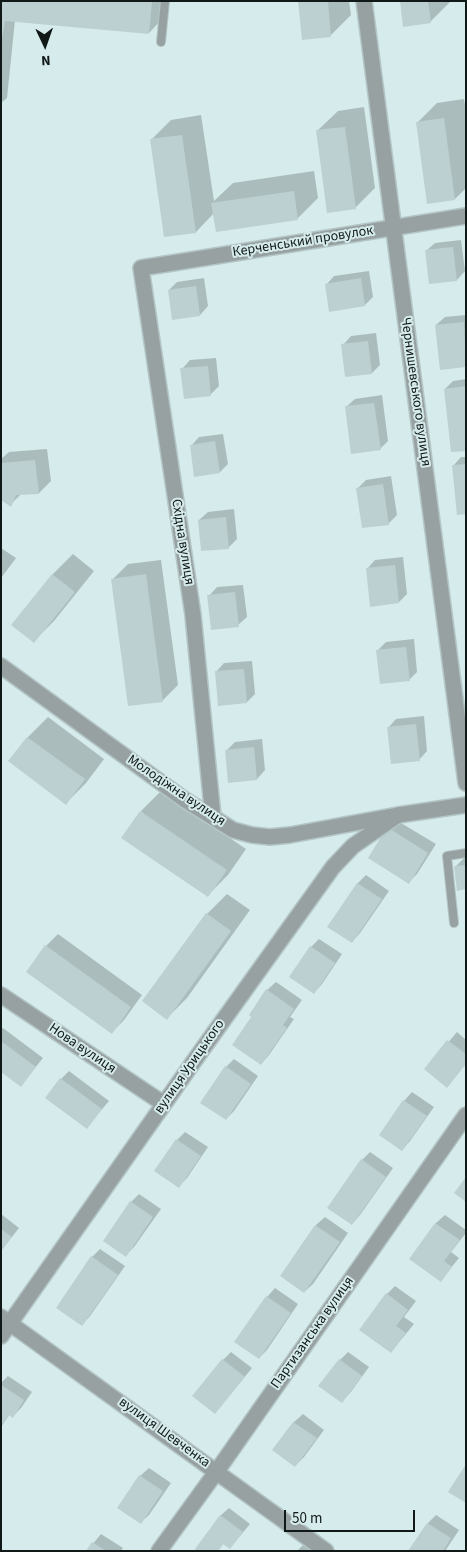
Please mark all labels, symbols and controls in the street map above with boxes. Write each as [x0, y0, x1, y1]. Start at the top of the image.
north arrow [20, 20, 70, 70]
text: N [41, 50, 51, 70]
street label: Керченський провулок [232, 223, 374, 261]
street label: Чернишевського вулиця [396, 316, 434, 468]
street label: Східна вулиця [167, 498, 197, 586]
street label: Молодіжна вулиця [124, 752, 228, 830]
street label: вулиця Урицького [151, 1017, 229, 1117]
street label: Нова вулиця [45, 1020, 119, 1078]
street label: Партизанська вулиця [268, 1274, 358, 1392]
street label: вулиця Шевченка [115, 1394, 213, 1472]
scale bar [287, 1500, 418, 1532]
text: 50 m [292, 1508, 322, 1529]

